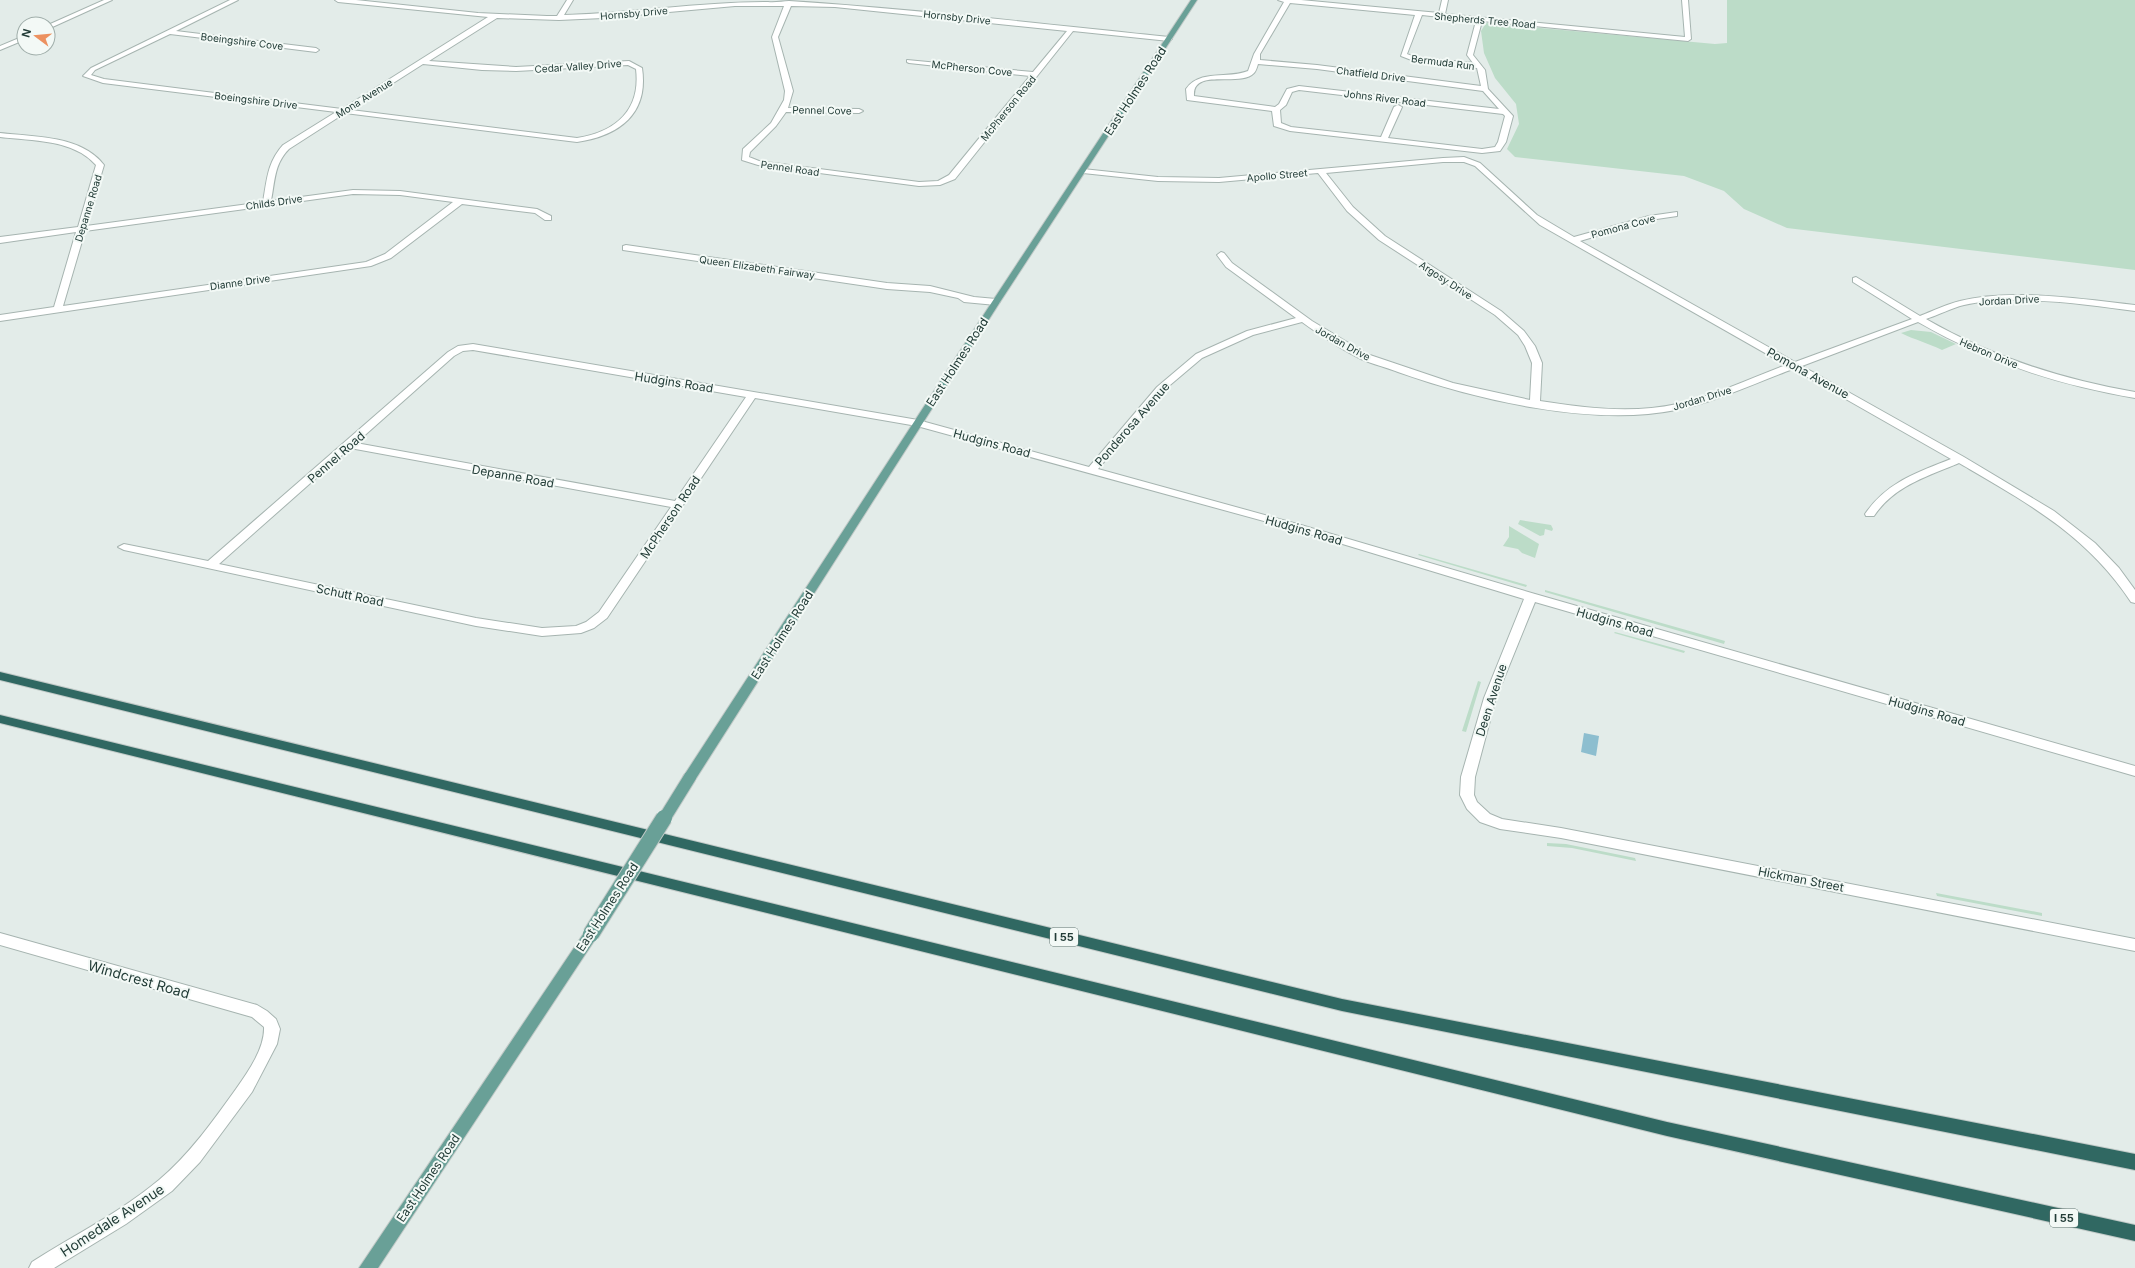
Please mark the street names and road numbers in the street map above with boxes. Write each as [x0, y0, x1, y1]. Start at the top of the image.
street label: Hornsby Drive [600, 4, 668, 22]
street label: Hornsby Drive [923, 7, 991, 27]
street label: Shepherds Tree Road [1434, 10, 1536, 30]
street label: Boeingshire Cove [200, 30, 284, 52]
street label: East Holmes Road [1101, 44, 1169, 138]
street label: Bermuda Run [1411, 52, 1475, 72]
street label: Cedar Valley Drive [534, 57, 622, 75]
street label: McPherson Cove [931, 58, 1013, 78]
street label: Chatfield Drive [1336, 64, 1407, 84]
street label: McPherson Road [978, 73, 1038, 143]
street label: Mona Avenue [333, 76, 395, 120]
street label: Johns River Road [1343, 87, 1427, 109]
street label: Boeingshire Drive [214, 89, 298, 111]
street label: Pennel Cove [792, 103, 852, 117]
street label: Pennel Road [760, 158, 820, 178]
street label: Apollo Street [1246, 166, 1309, 184]
street label: Depanne Road [72, 173, 104, 243]
street label: Childs Drive [245, 192, 303, 212]
street label: Pomona Cove [1590, 212, 1656, 240]
street label: Queen Elizabeth Fairway [698, 253, 816, 281]
street label: Argosy Drive [1417, 258, 1475, 302]
street label: Dianne Drive [209, 272, 271, 292]
street label: Jordan Drive [1978, 292, 2040, 308]
street label: East Holmes Road [923, 315, 991, 409]
street label: Jordan Drive [1314, 323, 1373, 363]
street label: Hebron Drive [1958, 335, 2020, 371]
street label: Pomona Avenue [1764, 344, 1852, 402]
street label: Hudgins Road [634, 368, 714, 396]
street label: Ponderosa Avenue [1091, 379, 1173, 469]
street label: Jordan Drive [1671, 383, 1733, 413]
street label: Hudgins Road [952, 425, 1032, 461]
street label: Pennel Road [304, 428, 368, 486]
street label: Depanne Road [471, 461, 555, 491]
street label: McPherson Road [637, 473, 703, 561]
street label: Hudgins Road [1264, 512, 1344, 548]
street label: Schutt Road [315, 581, 385, 609]
street label: East Holmes Road [748, 588, 816, 682]
street label: Hudgins Road [1575, 604, 1655, 640]
street label: Deen Avenue [1472, 662, 1510, 738]
street label: Hudgins Road [1887, 693, 1967, 729]
street label: East Holmes Road [573, 860, 641, 954]
street label: Hickman Street [1757, 863, 1845, 895]
road number: I 55 [1050, 928, 1078, 946]
street label: Windcrest Road [86, 956, 192, 1002]
street label: East Holmes Road [393, 1131, 463, 1225]
street label: Homedale Avenue [57, 1180, 167, 1260]
road number: I 55 [2050, 1209, 2078, 1227]

